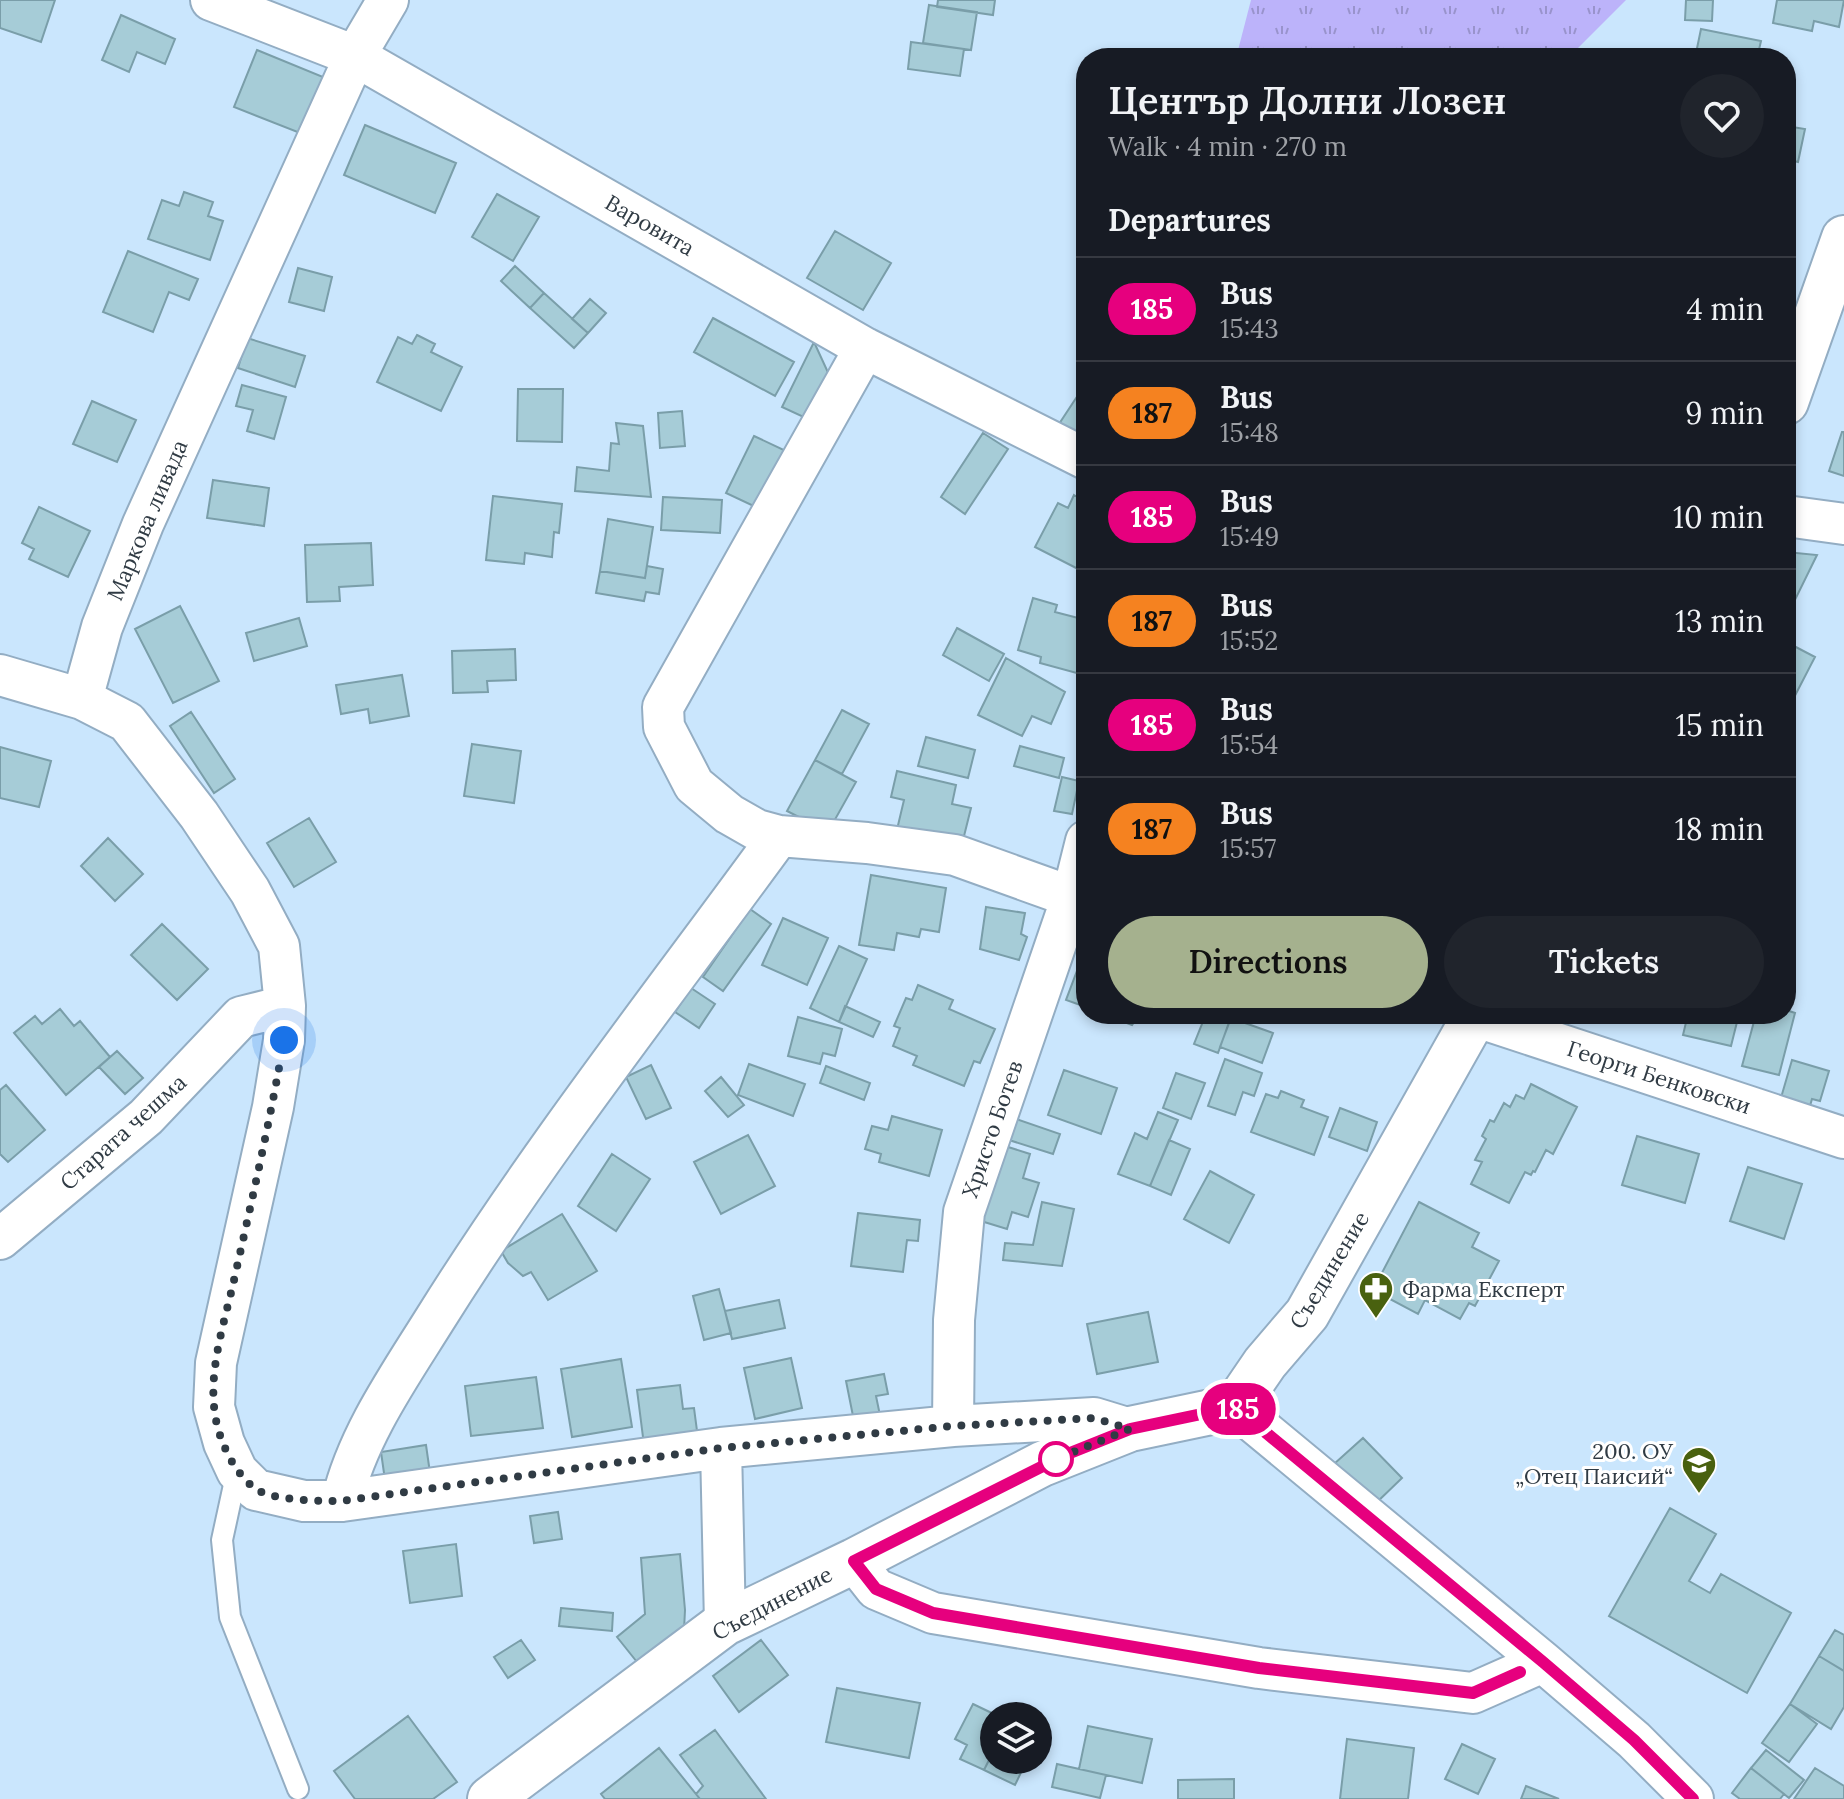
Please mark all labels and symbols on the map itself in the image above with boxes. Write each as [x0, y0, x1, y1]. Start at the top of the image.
street label: Варовита [600, 188, 700, 262]
street label: Маркова ливада [101, 435, 193, 605]
your location [264, 1020, 304, 1060]
street label: Георги Бенковски [1564, 1034, 1754, 1120]
street label: Христо Ботев [955, 1057, 1029, 1201]
street label: Старата чешма [54, 1068, 192, 1196]
street label: Съединение [1283, 1206, 1375, 1334]
pharmacy icon: Фарма Експерт [1357, 1270, 1395, 1320]
place label: Фарма Експерт [1402, 1275, 1565, 1303]
line badge: 185 [1192, 1383, 1284, 1435]
place label: 200. ОУ „Отец Паисий“ [1515, 1437, 1674, 1490]
unlabelled marker [1039, 1442, 1073, 1476]
school or university icon: 200. ОУ „Отец Паисий“ [1680, 1445, 1718, 1495]
street label: Съединение [707, 1560, 837, 1646]

